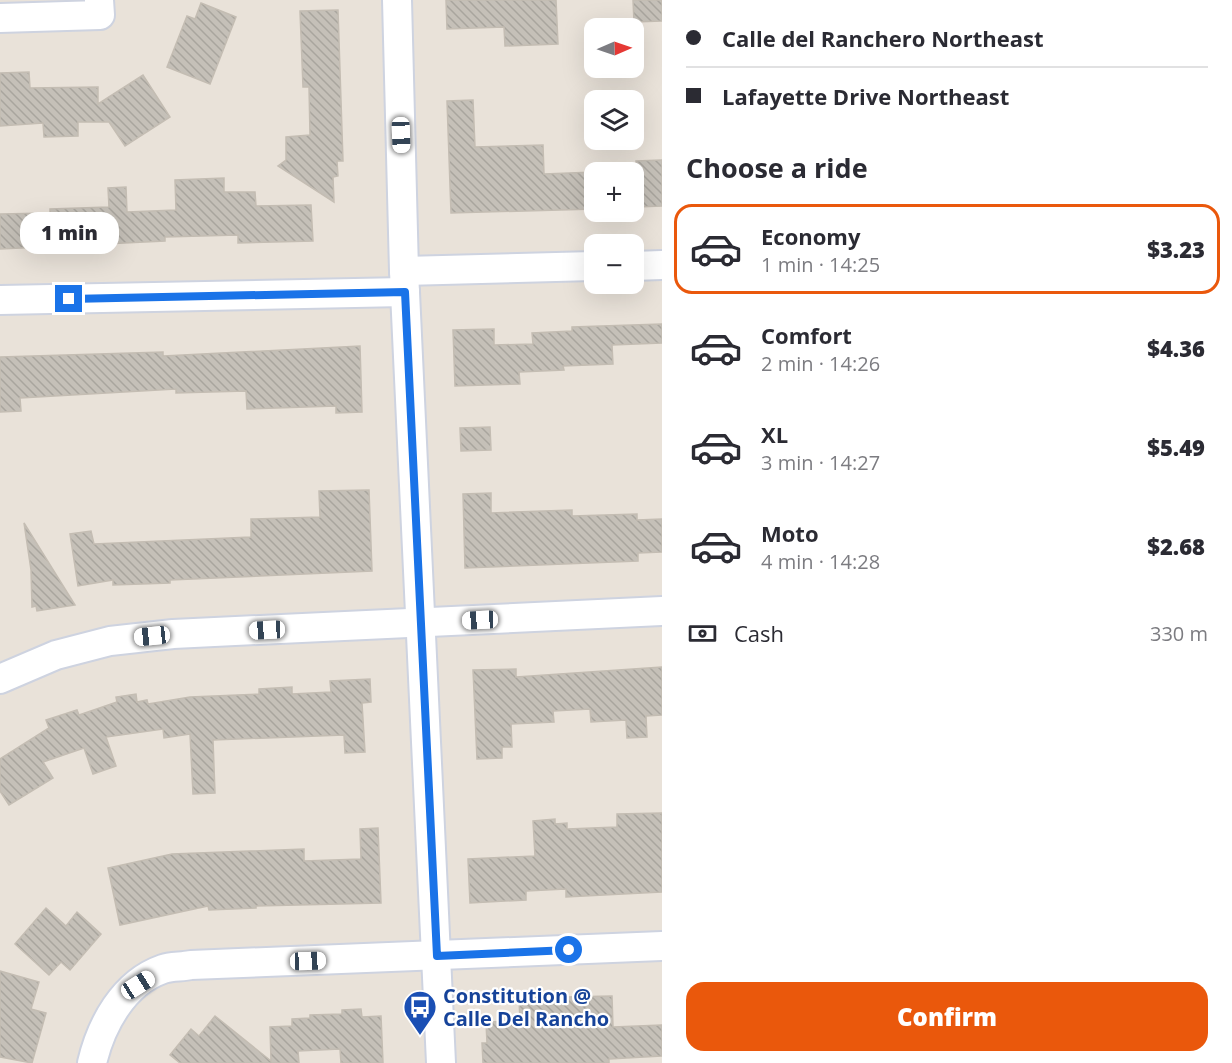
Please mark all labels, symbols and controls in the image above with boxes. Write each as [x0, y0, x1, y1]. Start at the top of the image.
north arrow [584, 18, 644, 78]
map controls [584, 18, 644, 294]
text: Calle del Ranchero Northeast [722, 23, 1043, 53]
text: Lafayette Drive Northeast [722, 81, 1009, 111]
button: layers [584, 90, 644, 150]
car [391, 117, 411, 153]
text: Choose a ride [686, 149, 868, 186]
button: + [584, 162, 644, 222]
callout: 1 min [20, 212, 118, 254]
text: 1 min [41, 219, 98, 246]
text: Economy [761, 221, 860, 251]
icon: car [689, 222, 743, 276]
button: − [584, 234, 644, 294]
text: $3.23 [1147, 234, 1205, 264]
text: 1 min · 14:25 [761, 251, 880, 278]
route end [55, 285, 82, 312]
text: Comfort [761, 320, 852, 350]
icon: car [689, 321, 743, 375]
text: $4.36 [1147, 333, 1205, 363]
text: 2 min · 14:26 [761, 350, 880, 377]
text: XL [761, 419, 788, 449]
icon: car [689, 420, 743, 474]
text: $5.49 [1147, 432, 1205, 462]
text: 3 min · 14:27 [761, 449, 880, 476]
text: Moto [761, 518, 819, 548]
icon: car [689, 519, 743, 573]
text: $2.68 [1147, 531, 1205, 561]
text: 4 min · 14:28 [761, 548, 880, 575]
car [462, 610, 498, 630]
icon: cash [686, 617, 719, 650]
text: Cash [734, 618, 784, 648]
car [249, 620, 285, 640]
text: 330 m [1150, 620, 1208, 647]
car [133, 625, 171, 647]
route start [555, 936, 582, 963]
car [290, 951, 326, 971]
car [118, 968, 158, 1002]
place label: Constitution @ Calle Del Rancho [443, 982, 609, 1032]
button: Confirm [686, 982, 1208, 1051]
bus stop icon: Constitution @ Calle Del Rancho [402, 989, 438, 1036]

